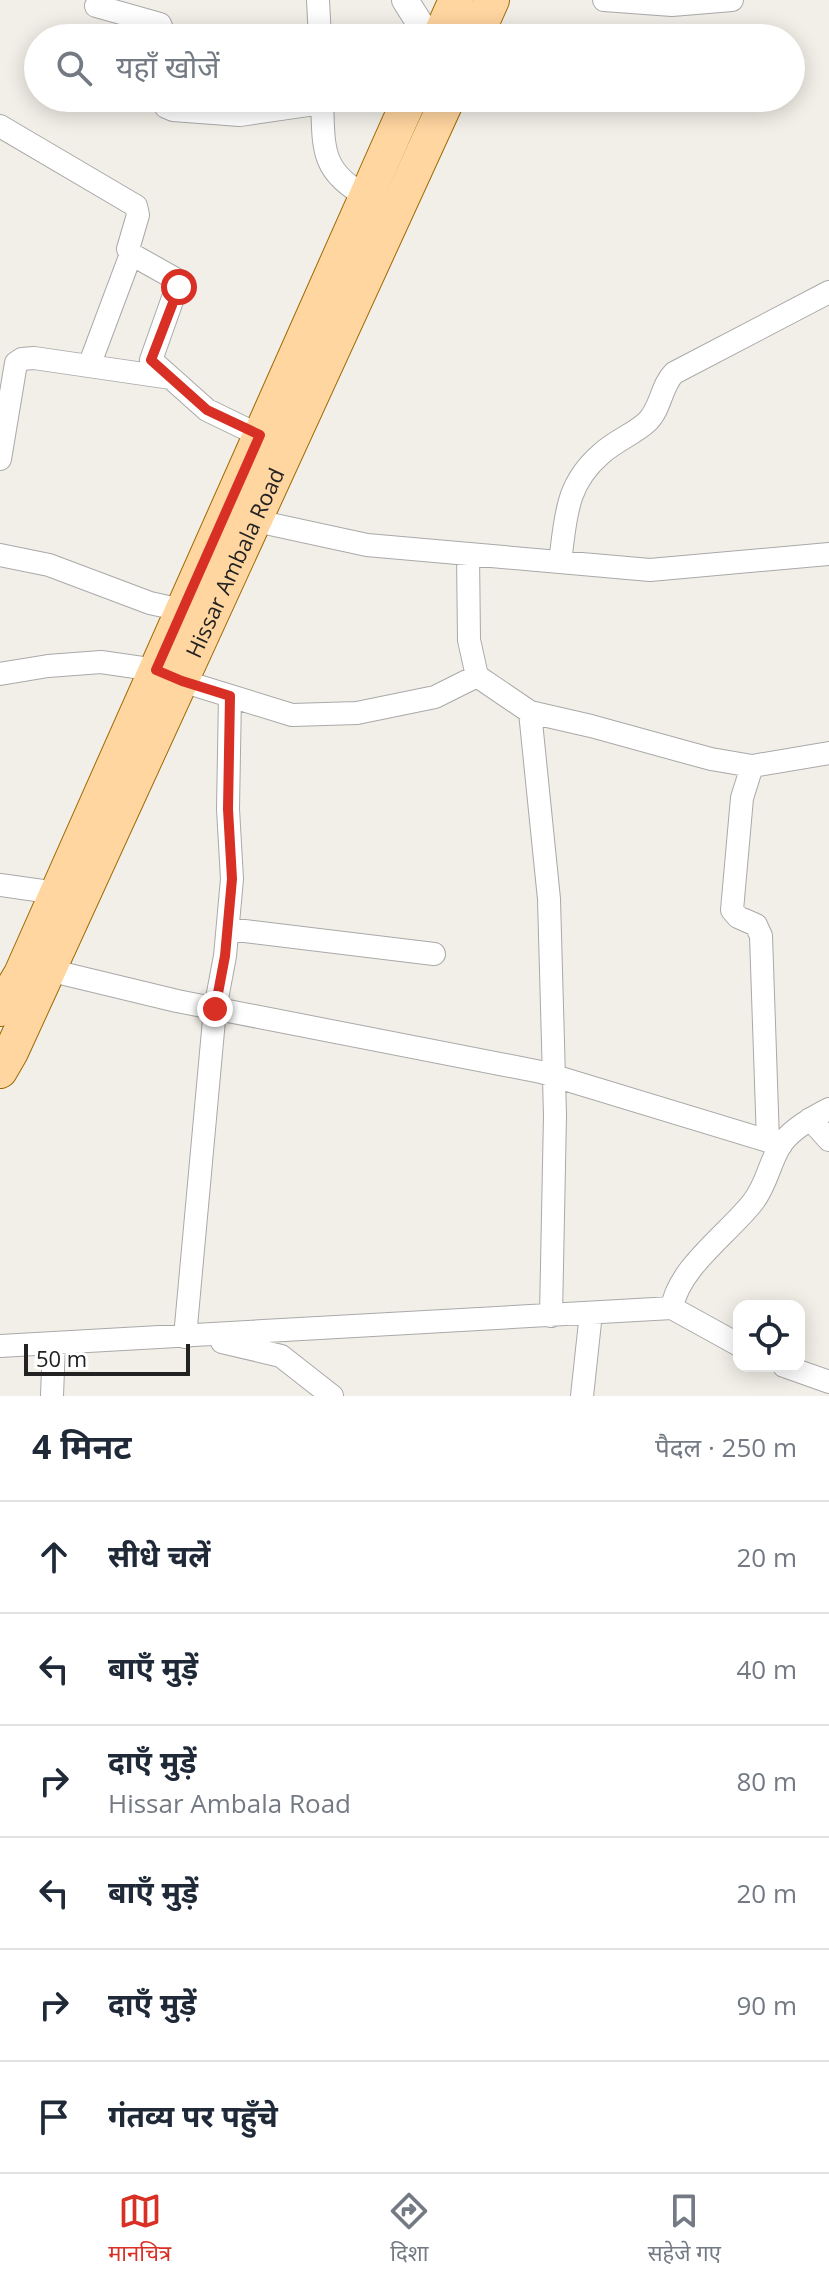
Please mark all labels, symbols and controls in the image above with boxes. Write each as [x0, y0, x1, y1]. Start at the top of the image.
search box [24, 24, 805, 112]
icon: search [52, 46, 96, 90]
text: यहाँ खोजें [116, 46, 219, 87]
route start [161, 269, 197, 305]
street label: Hissar Ambala Road [178, 463, 291, 662]
route end [197, 991, 233, 1027]
map controls [733, 1300, 805, 1372]
button: locate [733, 1300, 805, 1372]
scale bar [24, 1340, 190, 1376]
text: 50 m [36, 1343, 87, 1373]
text: 4 मिनट [32, 1423, 132, 1469]
text: पैदल · 250 m [655, 1429, 797, 1465]
icon: ahead [32, 1535, 76, 1579]
text: सीधे चलें [108, 1535, 210, 1576]
text: 20 m [736, 1539, 797, 1575]
icon: left [32, 1647, 76, 1691]
text: बाएँ मुड़ें [108, 1647, 198, 1688]
text: 40 m [736, 1651, 797, 1687]
text: दाएँ मुड़ें [108, 1741, 196, 1782]
icon: right [32, 1759, 76, 1803]
text: 80 m [736, 1763, 797, 1799]
text: Hissar Ambala Road [108, 1785, 351, 1821]
icon: left [32, 1871, 76, 1915]
text: बाएँ मुड़ें [108, 1871, 198, 1912]
text: 20 m [736, 1875, 797, 1911]
icon: right [32, 1983, 76, 2027]
text: दाएँ मुड़ें [108, 1983, 196, 2024]
text: 90 m [736, 1987, 797, 2023]
icon: arrive [32, 2095, 76, 2139]
text: गंतव्य पर पहुँचे [108, 2095, 278, 2136]
tab: मानचित्र [108, 2189, 171, 2270]
tab: दिशा [387, 2189, 431, 2270]
tab: सहेजे गए [648, 2189, 721, 2270]

